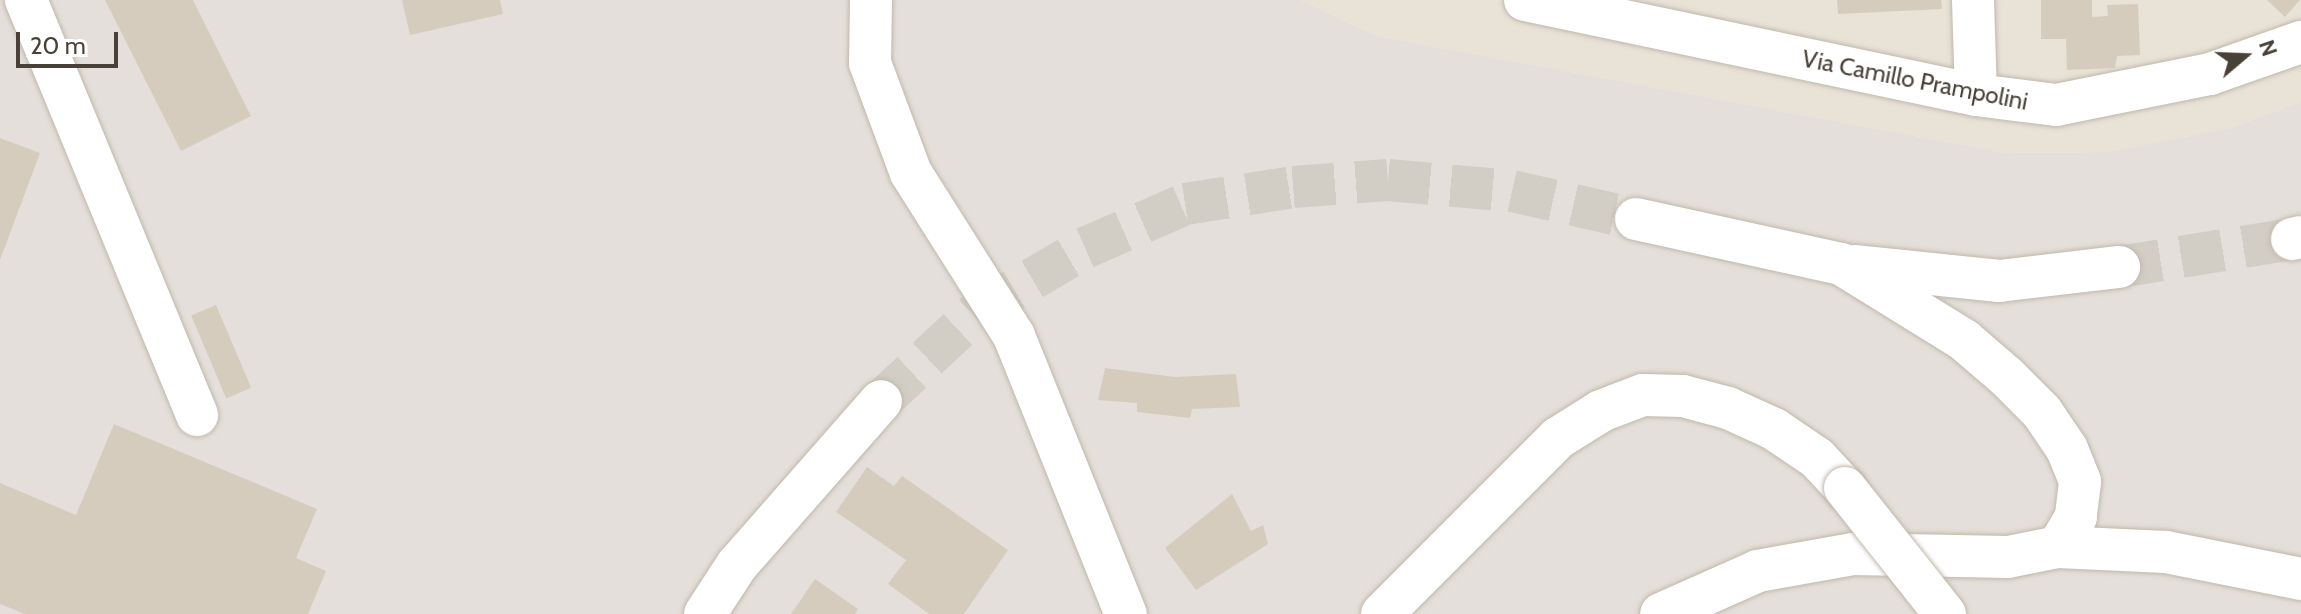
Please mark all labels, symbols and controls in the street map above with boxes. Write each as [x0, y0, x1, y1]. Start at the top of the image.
scale bar [20, 16, 122, 66]
north arrow [2205, 16, 2285, 96]
text: 20 m [30, 31, 86, 60]
text: N [2253, 36, 2283, 60]
street label: Via Camillo Prampolini [1800, 44, 2030, 116]

